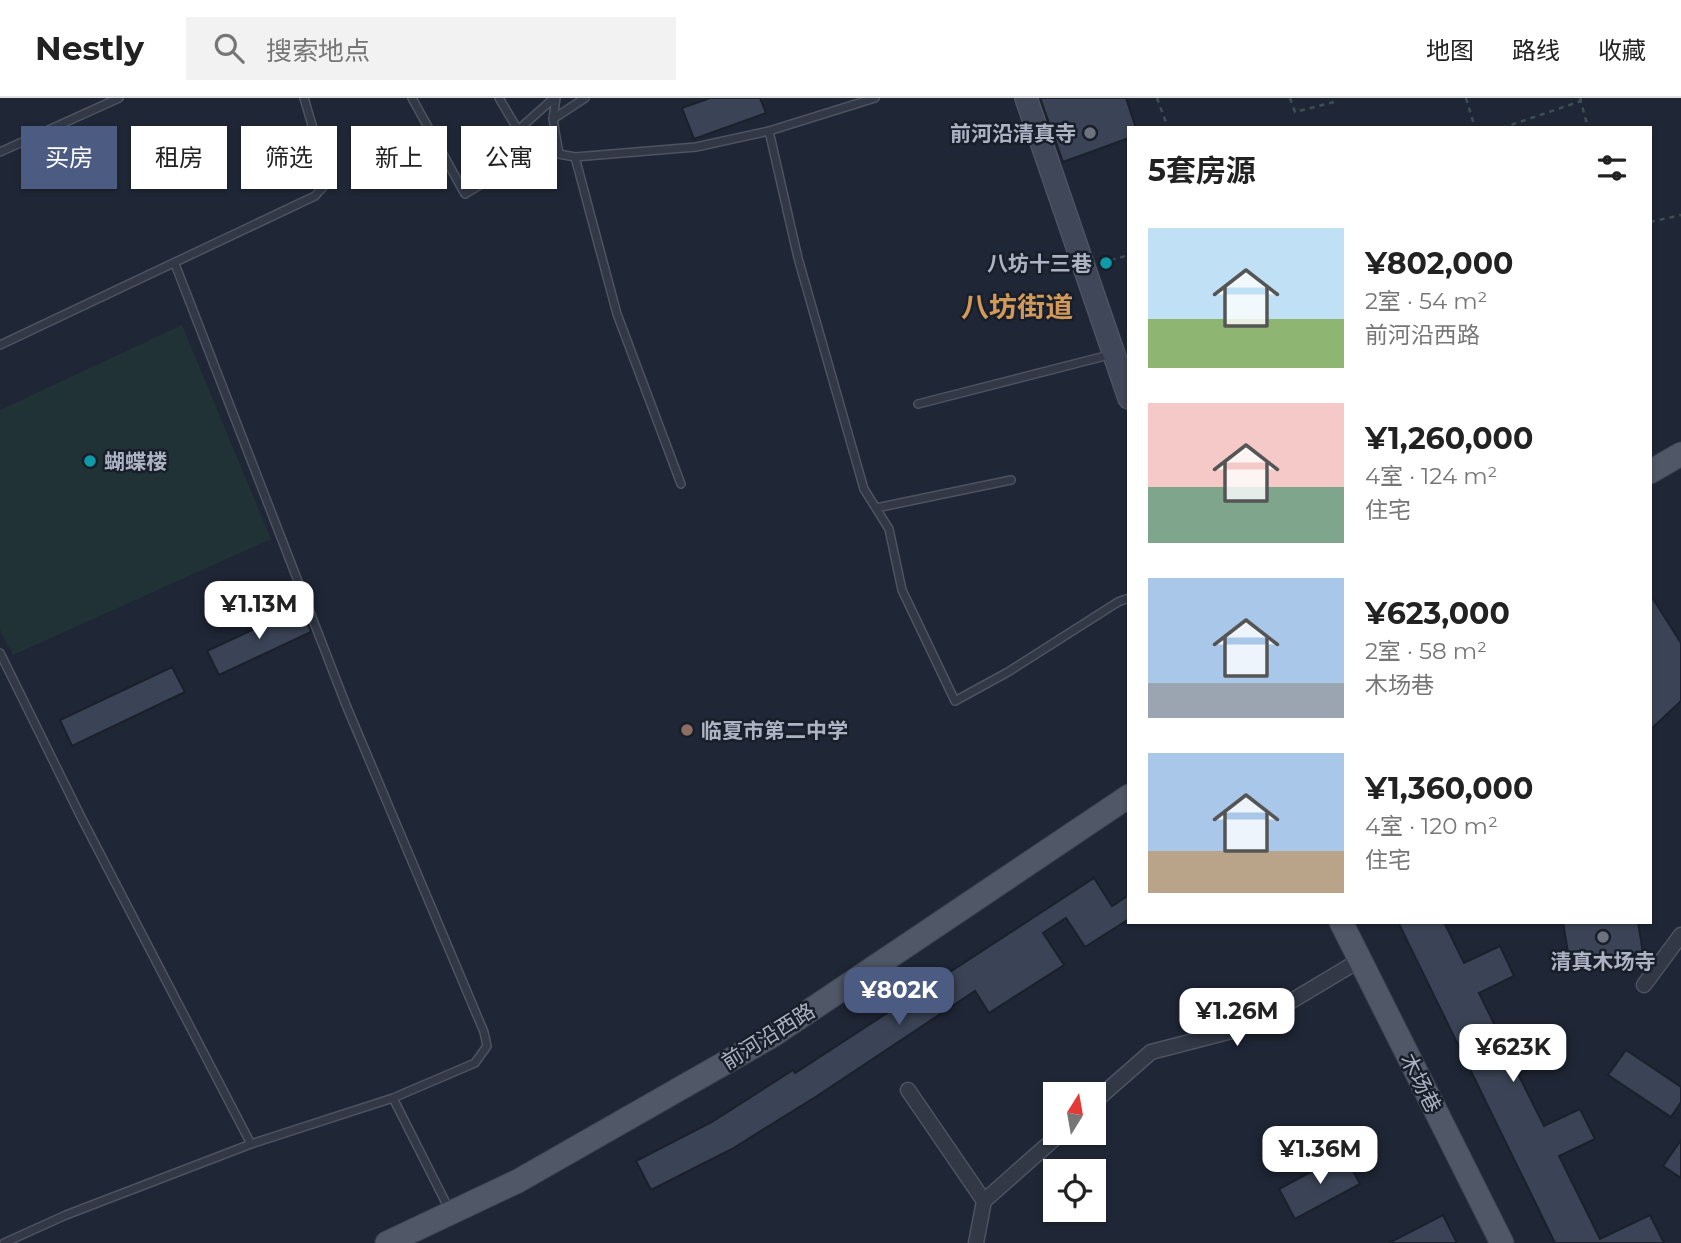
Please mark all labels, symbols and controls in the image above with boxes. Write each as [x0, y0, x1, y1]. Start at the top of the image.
search box [186, 17, 676, 80]
text: Nestly [35, 28, 144, 68]
icon: search [210, 29, 248, 67]
text: 搜索地点 [266, 35, 370, 67]
text: 地图 [1426, 36, 1474, 65]
text: 路线 [1512, 36, 1560, 65]
text: 收藏 [1598, 36, 1646, 65]
place label: 前河沿清真寺 [950, 121, 1076, 146]
marker: 前河沿清真寺 [1082, 125, 1098, 141]
chip: 买房 [21, 126, 117, 189]
chip: 租房 [131, 126, 227, 189]
chip: 筛选 [241, 126, 337, 189]
chip: 新上 [351, 126, 447, 189]
chip: 公寓 [461, 126, 557, 189]
icon: filters [1593, 149, 1631, 187]
text: 5套房源 [1148, 152, 1256, 189]
text: ¥802,000 [1365, 245, 1513, 282]
place label: 八坊十三巷 [987, 251, 1092, 276]
marker: 八坊十三巷 [1098, 255, 1114, 271]
icon: home [1204, 256, 1288, 340]
text: 2室 · 54 m² [1365, 287, 1487, 315]
district label: 八坊街道 [961, 290, 1073, 324]
text: 前河沿西路 [1365, 321, 1480, 349]
text: ¥1,260,000 [1365, 420, 1533, 457]
icon: home [1204, 431, 1288, 515]
place label: 蝴蝶楼 [104, 449, 167, 474]
marker: 蝴蝶楼 [82, 453, 98, 469]
text: 4室 · 124 m² [1365, 462, 1497, 490]
text: 住宅 [1365, 496, 1411, 524]
pin: ¥1.13M [202, 582, 316, 641]
text: ¥1.13M [221, 590, 297, 618]
text: ¥623,000 [1365, 595, 1510, 632]
icon: home [1204, 606, 1288, 690]
text: 2室 · 58 m² [1365, 637, 1487, 665]
text: 木场巷 [1365, 671, 1434, 699]
place label: 临夏市第二中学 [701, 718, 848, 743]
marker: 临夏市第二中学 [679, 722, 695, 738]
text: ¥1,360,000 [1365, 770, 1533, 807]
icon: home [1204, 781, 1288, 865]
text: 4室 · 120 m² [1365, 812, 1498, 840]
text: 住宅 [1365, 846, 1411, 874]
marker: 清真木场寺 [1595, 929, 1611, 945]
place label: 清真木场寺 [1551, 949, 1656, 974]
pin: ¥802K [850, 968, 948, 1027]
text: ¥802K [860, 976, 938, 1004]
pin: ¥1.26M [1180, 988, 1294, 1048]
text: ¥1.26M [1195, 997, 1279, 1025]
street label: 前河沿西路 [717, 998, 819, 1074]
pin: ¥623K [1464, 1024, 1562, 1084]
text: ¥623K [1475, 1033, 1551, 1061]
street label: 木场巷 [1396, 1049, 1446, 1117]
north arrow [1043, 1082, 1106, 1144]
map controls [1043, 1082, 1106, 1222]
pin: ¥1.36M [1263, 1126, 1377, 1186]
text: ¥1.36M [1278, 1135, 1362, 1163]
button: locate [1043, 1159, 1106, 1222]

